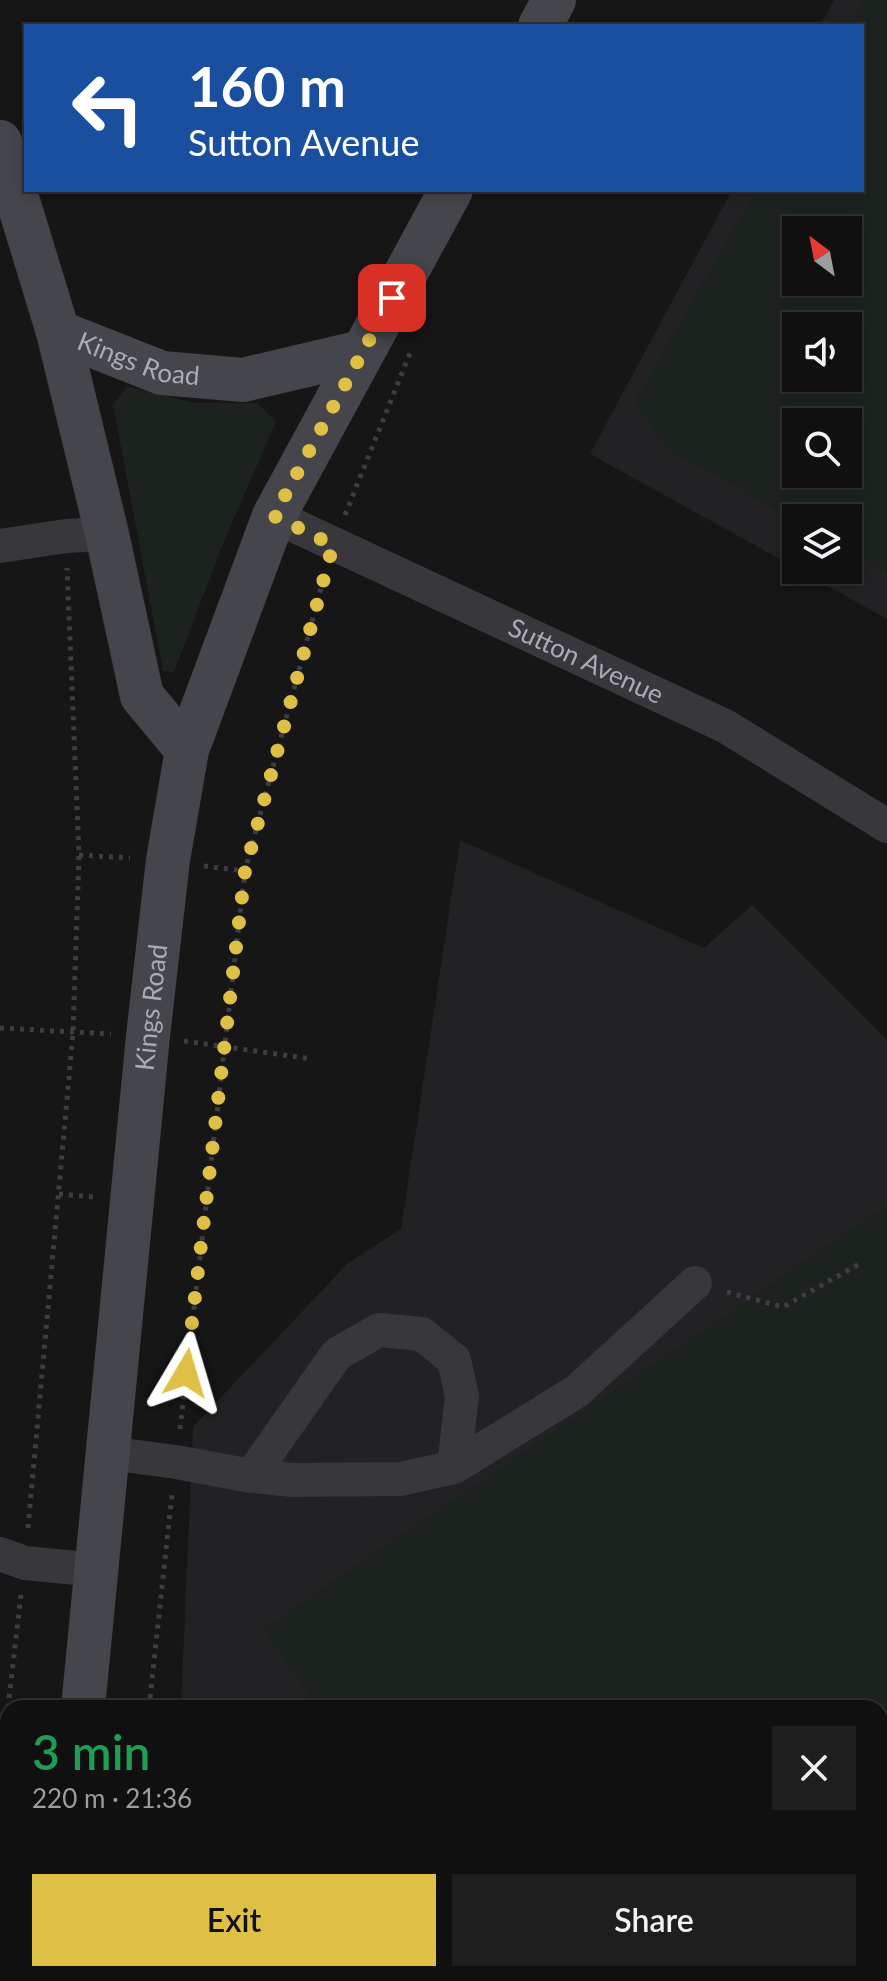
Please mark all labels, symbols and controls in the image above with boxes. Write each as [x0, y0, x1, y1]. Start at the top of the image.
text: 160 m [188, 52, 346, 119]
icon: left [56, 56, 160, 160]
text: Sutton Avenue [188, 120, 419, 164]
north arrow [782, 216, 862, 296]
map controls [782, 216, 862, 584]
pin [358, 264, 426, 332]
icon: arrive [370, 276, 414, 320]
button: sound [782, 312, 862, 392]
street label: Kings Road [73, 324, 201, 391]
button: search [782, 408, 862, 488]
button: layers [782, 504, 862, 584]
street label: Sutton Avenue [504, 611, 669, 710]
street label: Kings Road [128, 942, 173, 1072]
position arrow [144, 1331, 228, 1415]
text: 3 min [32, 1723, 150, 1780]
button: close [772, 1726, 856, 1810]
text: 220 m · 21:36 [32, 1782, 192, 1814]
button: Exit [32, 1874, 436, 1966]
button: Share [452, 1874, 856, 1966]

